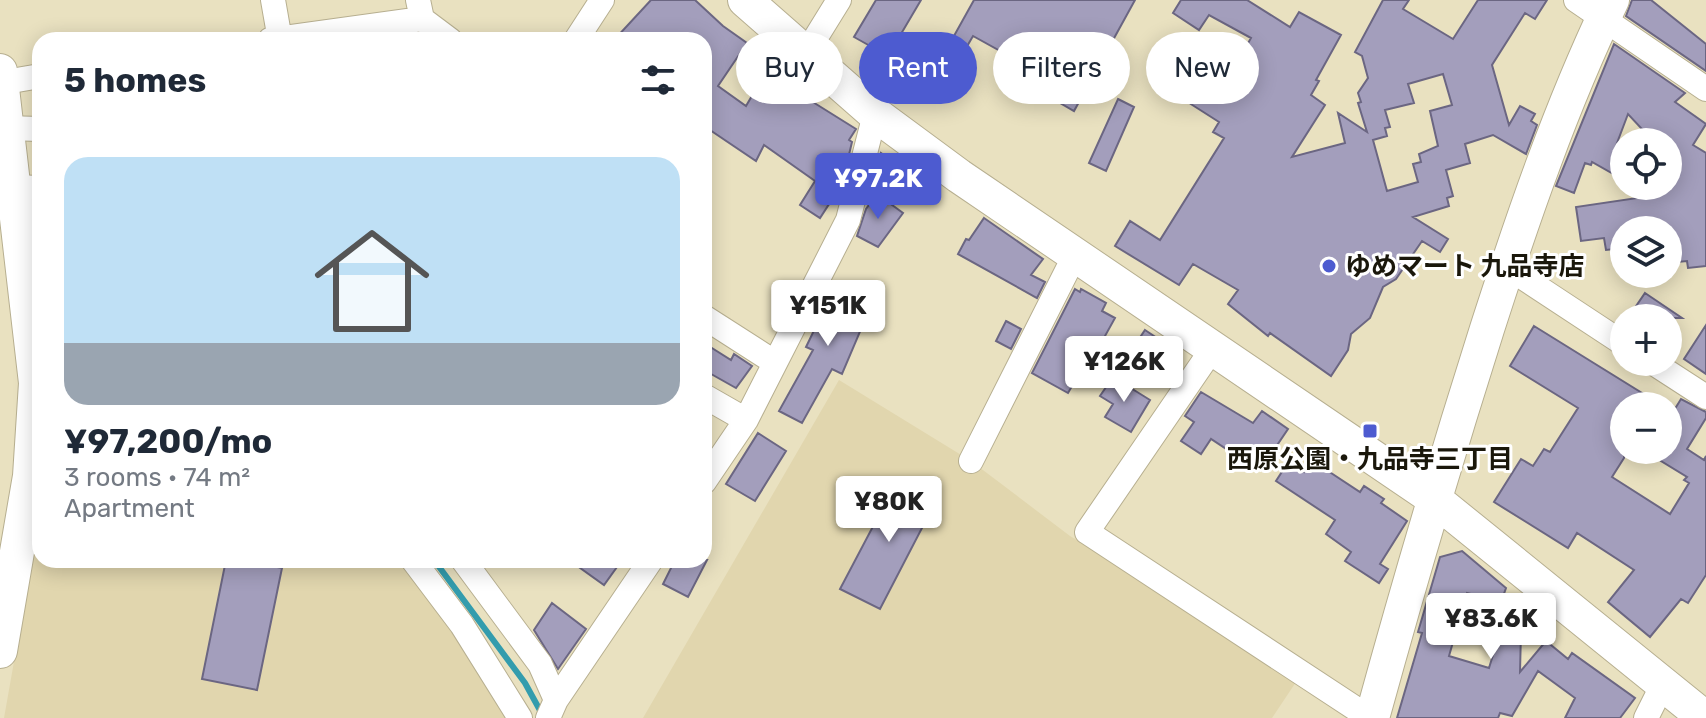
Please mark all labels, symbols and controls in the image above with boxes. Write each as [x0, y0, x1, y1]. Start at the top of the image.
chip: Buy [736, 32, 843, 104]
chip: Rent [859, 32, 977, 104]
chip: Filters [993, 32, 1130, 104]
chip: New [1146, 32, 1259, 104]
icon: filters [636, 58, 680, 102]
text: 5 homes [64, 60, 206, 101]
map controls [1610, 128, 1682, 464]
button: locate [1610, 128, 1682, 200]
pin: ¥97.2K [813, 153, 943, 221]
text: ¥97.2K [833, 163, 923, 194]
icon: home [300, 209, 444, 353]
button: layers [1610, 216, 1682, 288]
place label: ゆめマート 九品寺店 [1345, 251, 1585, 282]
marker: ゆめマート 九品寺店 [1320, 257, 1338, 275]
pin: ¥151K [772, 280, 884, 348]
text: ¥151K [789, 290, 867, 321]
button: + [1610, 304, 1682, 376]
pin: ¥126K [1068, 336, 1180, 404]
text: ¥126K [1083, 346, 1165, 377]
button: − [1610, 392, 1682, 464]
text: ¥97,200/mo [64, 421, 272, 462]
marker: 西原公園・九品寺三丁目 [1361, 422, 1379, 440]
place label: 西原公園・九品寺三丁目 [1227, 444, 1513, 475]
text: 3 rooms · 74 m² [64, 462, 250, 493]
pin: ¥80K [842, 476, 936, 544]
text: ¥80K [854, 486, 924, 517]
text: Apartment [64, 493, 195, 524]
pin: ¥83.6K [1426, 593, 1556, 661]
text: ¥83.6K [1444, 603, 1538, 634]

